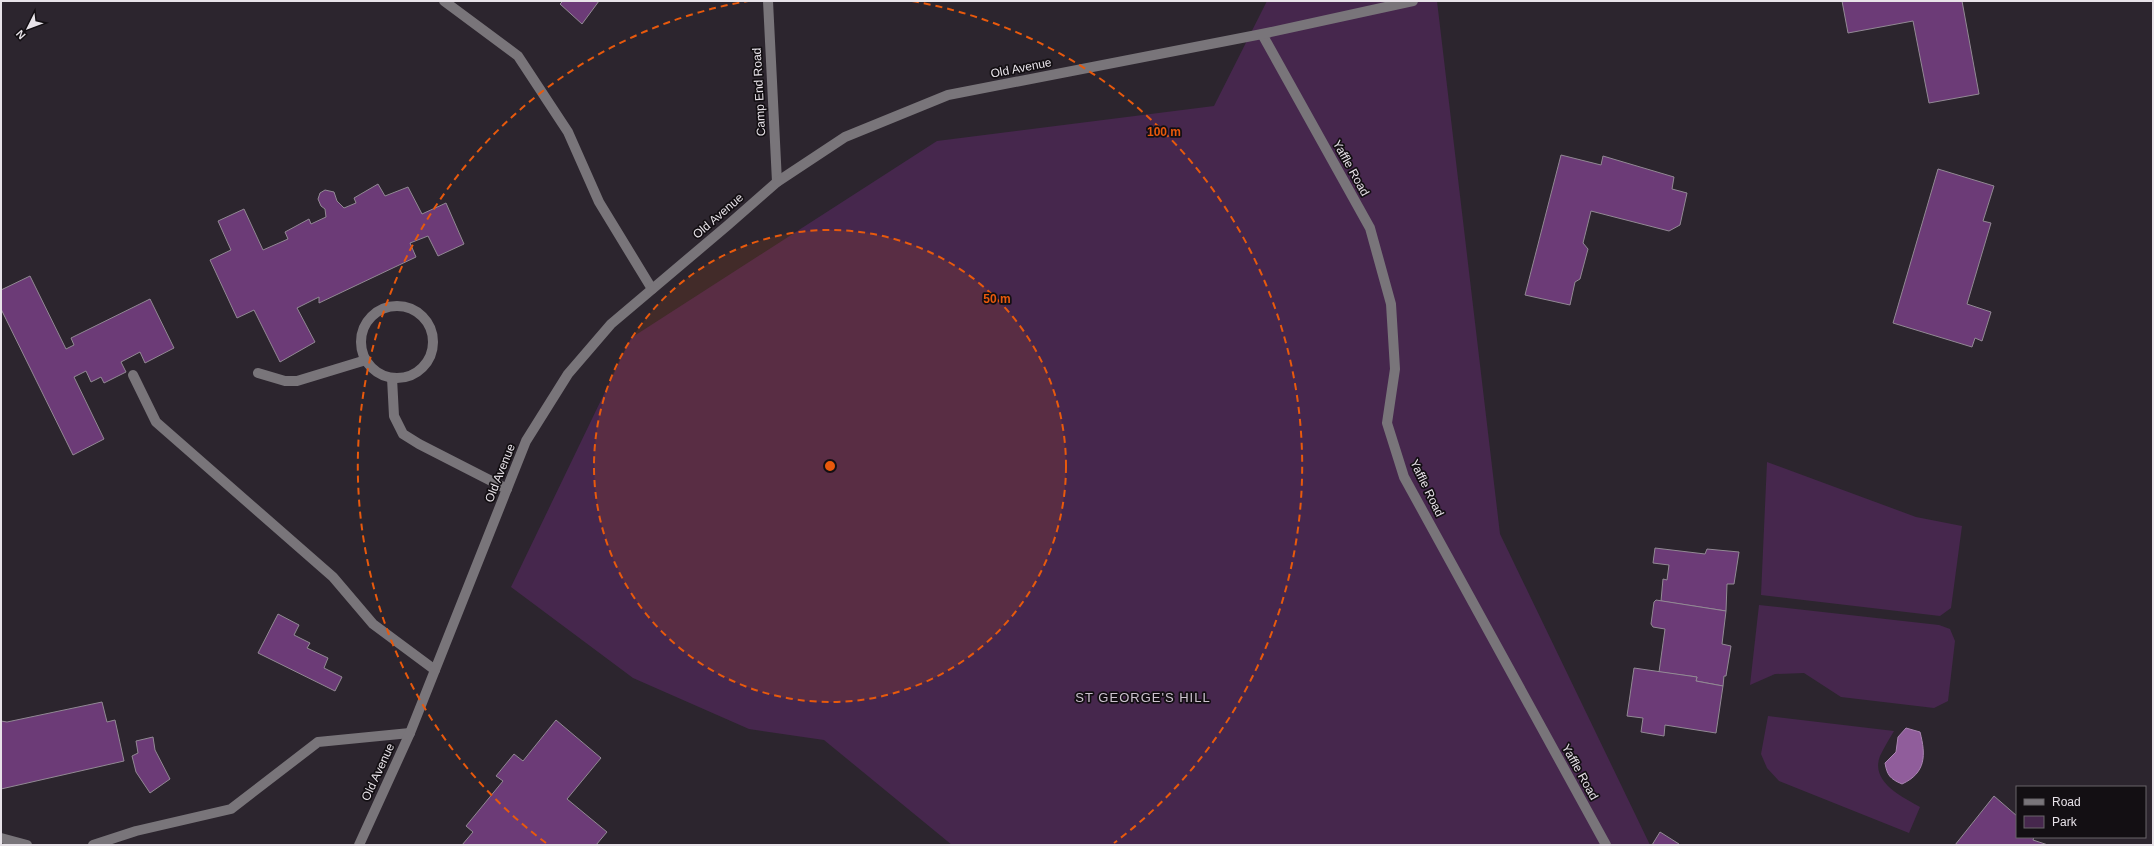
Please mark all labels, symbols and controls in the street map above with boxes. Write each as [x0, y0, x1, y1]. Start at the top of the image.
north arrow [8, 8, 48, 48]
text: N [13, 28, 28, 42]
street label: Camp End Road [750, 47, 768, 137]
street label: Old Avenue [989, 55, 1053, 81]
text: 100 m [1147, 125, 1181, 139]
street label: Yaffle Road [1330, 138, 1372, 198]
street label: Old Avenue [690, 190, 746, 242]
text: 50 m [983, 292, 1011, 306]
street label: Old Avenue [482, 441, 518, 504]
street label: Yaffle Road [1407, 457, 1447, 519]
centre of rings [823, 459, 837, 473]
district label: ST GEORGE'S HILL [1075, 690, 1211, 705]
street label: Old Avenue [359, 741, 398, 803]
street label: Yaffle Road [1559, 742, 1601, 802]
legend [2016, 786, 2146, 838]
text: Road [2052, 795, 2081, 809]
text: Park [2052, 815, 2078, 829]

